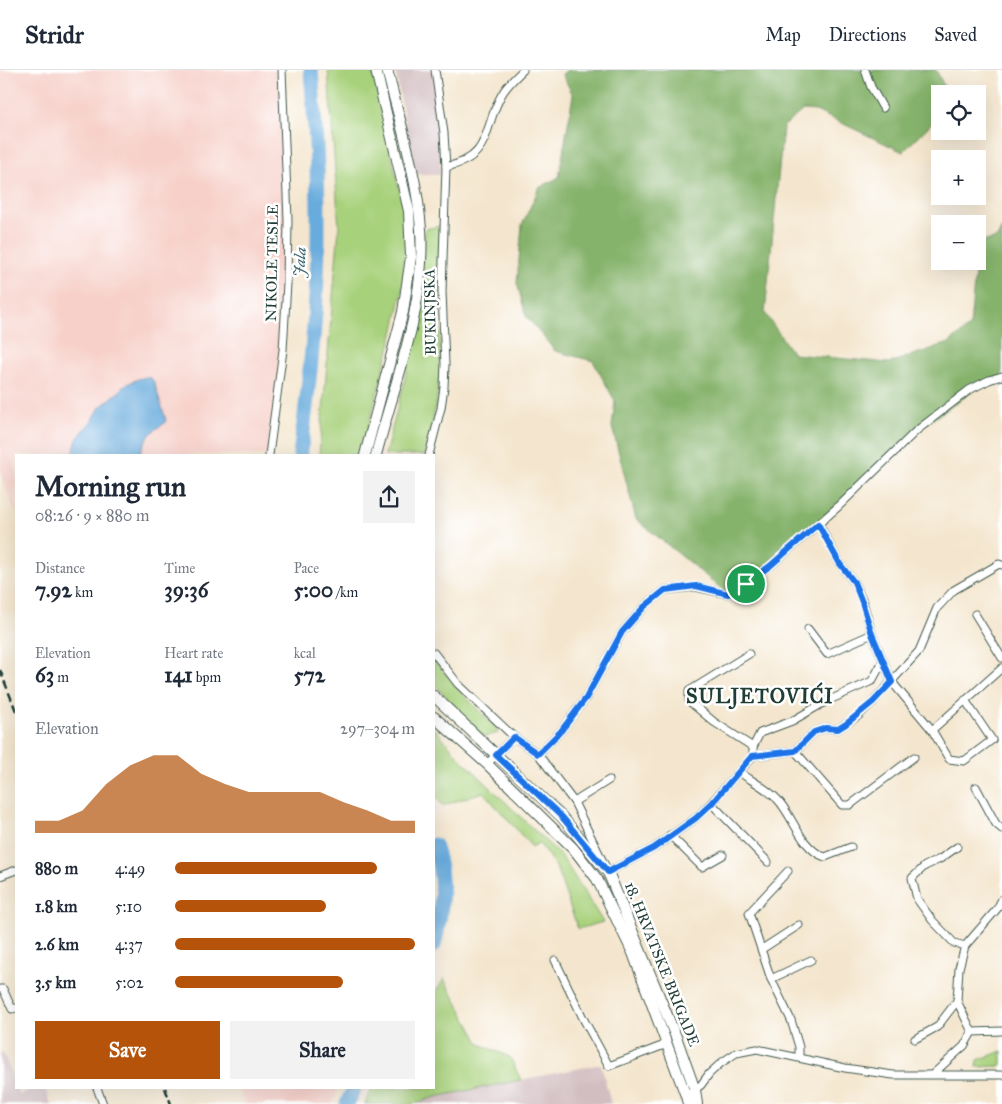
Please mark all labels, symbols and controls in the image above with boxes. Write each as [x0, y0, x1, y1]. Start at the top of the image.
text: Stridr [25, 20, 84, 50]
text: Map [765, 24, 801, 46]
text: Directions [829, 24, 906, 46]
text: Saved [934, 24, 977, 46]
map controls [931, 85, 986, 270]
button: locate [931, 85, 986, 140]
button: + [931, 150, 986, 205]
street label: NIKOLE TESLE [262, 204, 282, 322]
button: − [931, 215, 986, 270]
water label: Jala [289, 246, 310, 278]
street label: BUKINJSKA [420, 268, 441, 356]
text: Morning run [35, 469, 186, 504]
button: share [363, 471, 415, 523]
text: 08:26 · 9 × 880 m [35, 506, 149, 525]
text: Distance [35, 560, 85, 577]
text: Time [164, 560, 195, 577]
text: Pace [294, 560, 319, 577]
pin [725, 563, 767, 605]
icon: arrive [732, 570, 760, 598]
text: 7.92 [35, 577, 72, 603]
text: 39:36 [164, 577, 208, 603]
text: 5:00 [294, 577, 333, 603]
text: km [72, 584, 93, 601]
text: /km [333, 584, 358, 601]
text: Elevation [35, 645, 91, 662]
text: Heart rate [164, 645, 223, 662]
text: kcal [294, 645, 316, 662]
text: 63 [35, 662, 54, 688]
text: 141 [164, 662, 193, 688]
text: 572 [294, 662, 325, 688]
text: m [54, 669, 69, 686]
text: bpm [193, 669, 221, 686]
district label: SULJETOVIĆI [686, 682, 834, 710]
text: Elevation [35, 719, 99, 738]
text: 297–304 m [340, 719, 415, 738]
text: 880 m [35, 859, 78, 878]
text: 4:49 [115, 859, 145, 878]
street label: 18. HRVATSKE BRIGADE [621, 879, 703, 1049]
text: 1.8 km [35, 897, 77, 916]
text: 5:10 [115, 897, 142, 916]
text: 2.6 km [35, 935, 79, 954]
text: 4:37 [115, 935, 143, 954]
text: 3.5 km [35, 973, 76, 992]
text: 5:02 [115, 973, 144, 992]
button: Save [35, 1021, 220, 1079]
button: Share [230, 1021, 415, 1079]

